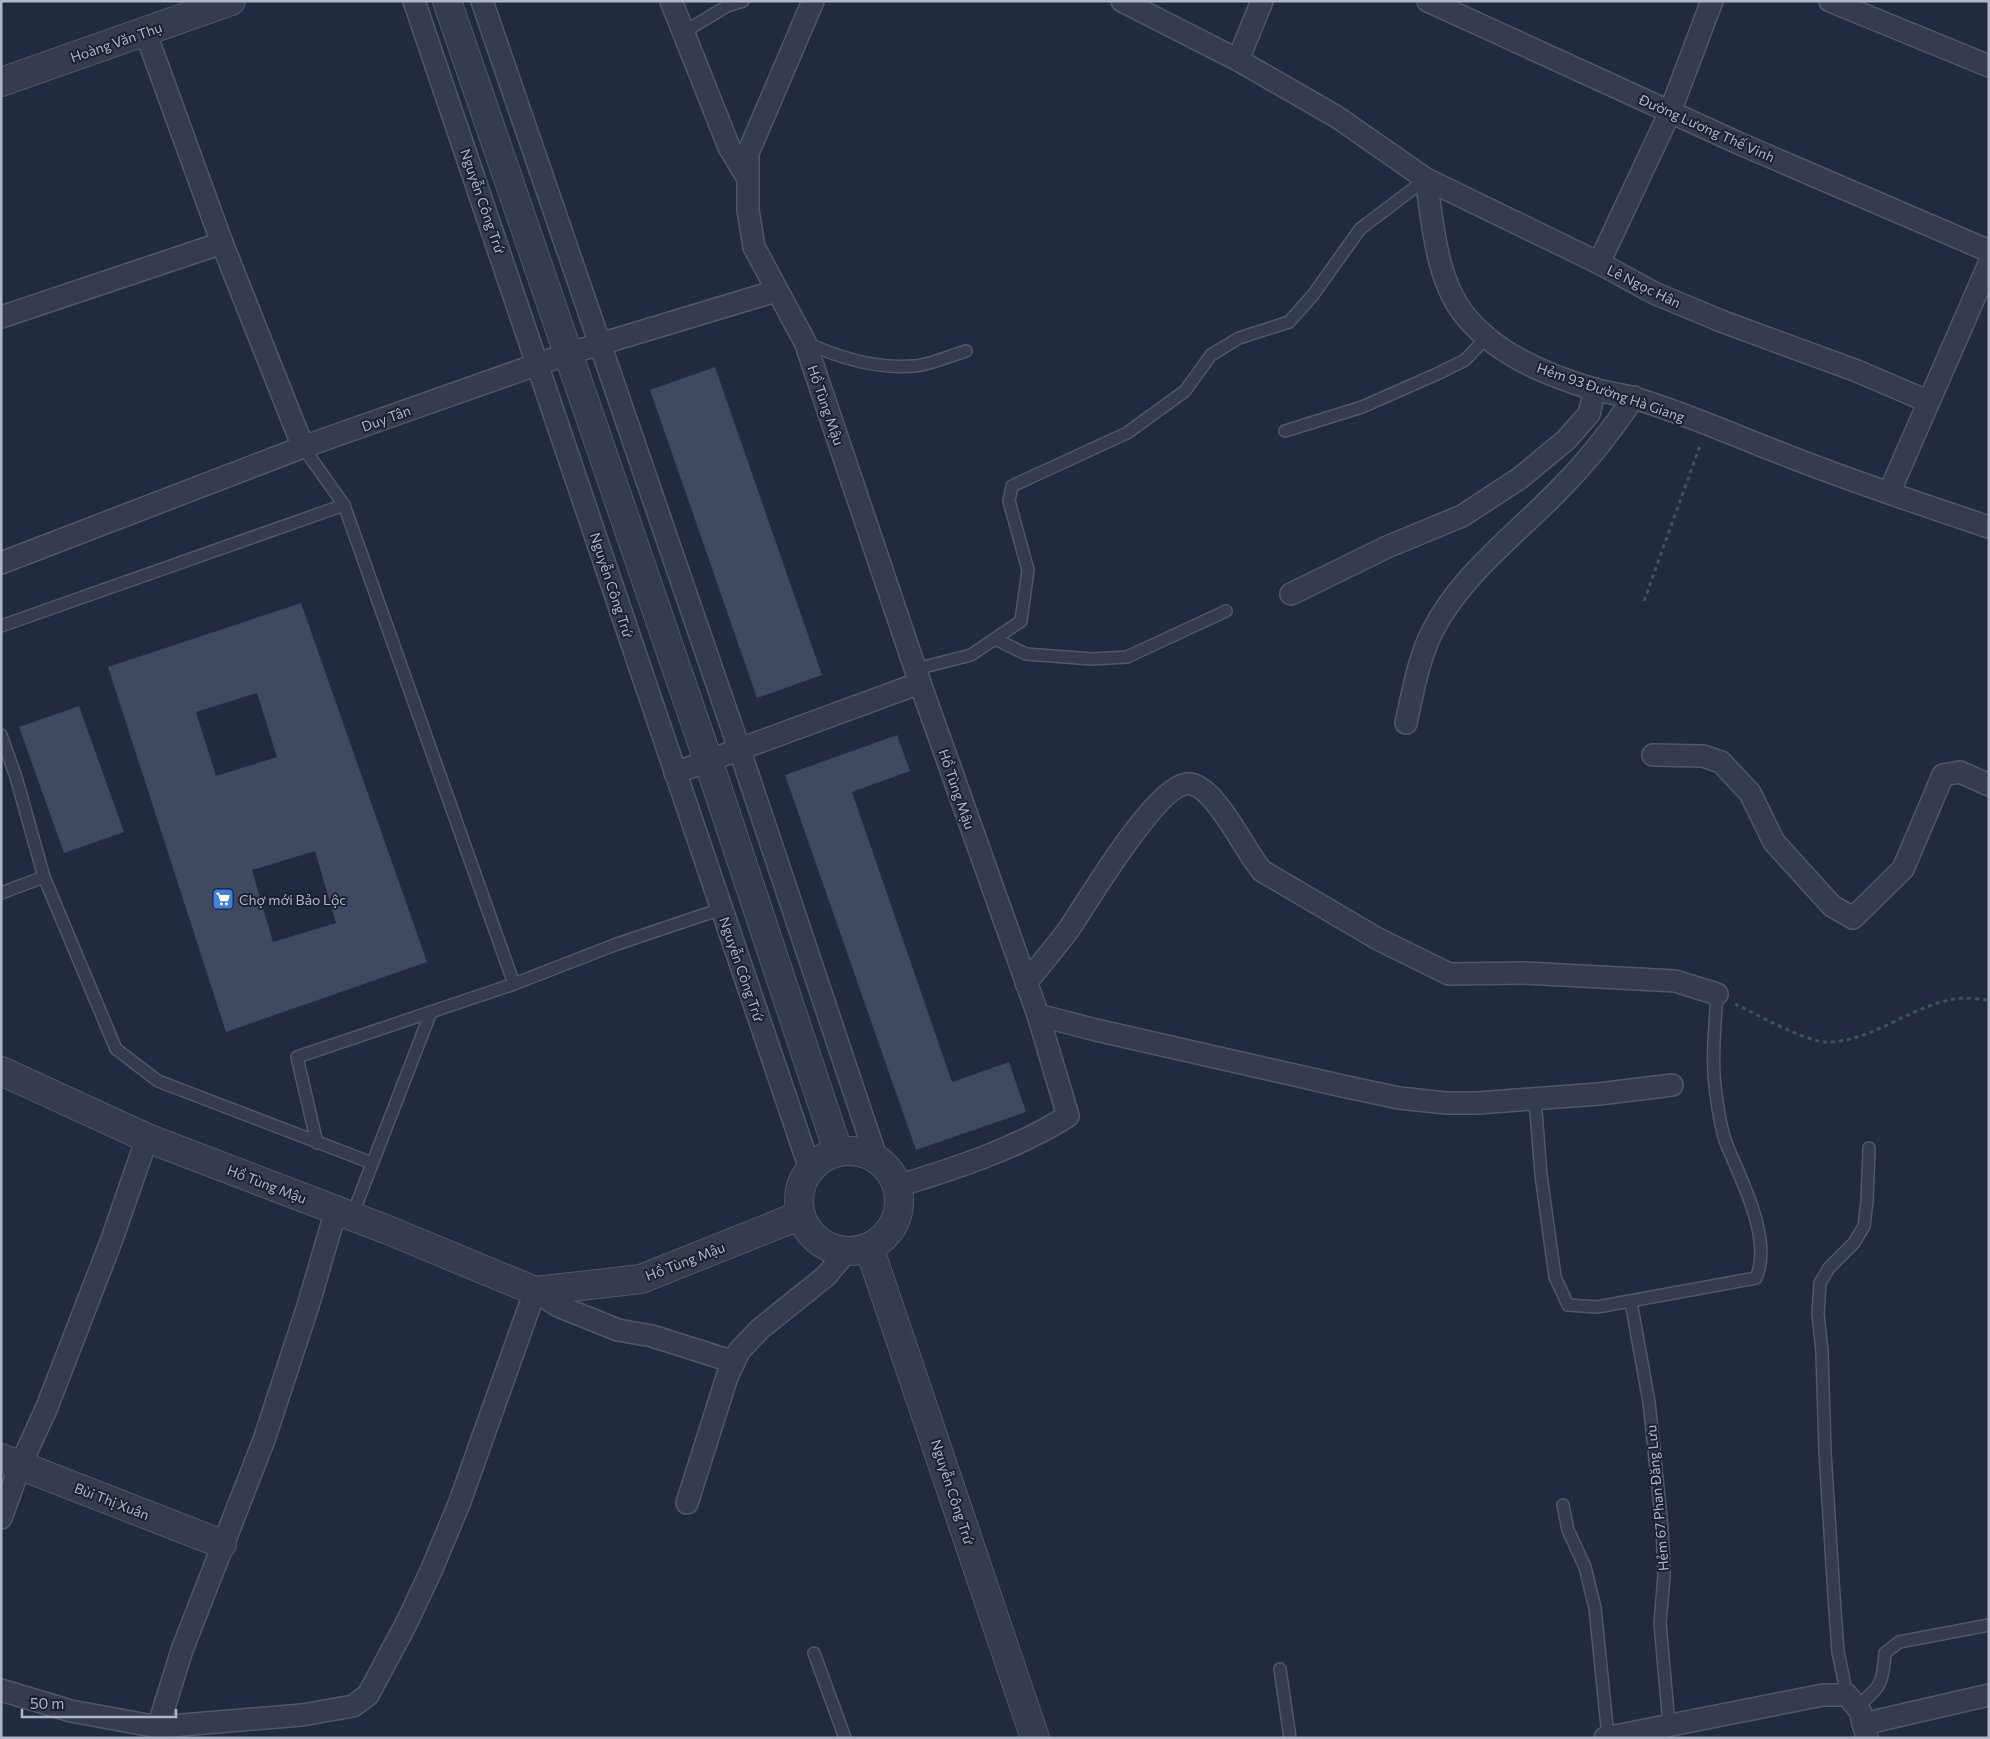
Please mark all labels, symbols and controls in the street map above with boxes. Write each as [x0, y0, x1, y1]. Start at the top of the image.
street label: Hoàng Văn Thụ [68, 18, 164, 66]
street label: Đường Lương Thế Vinh [1636, 90, 1777, 166]
street label: Nguyễn Công Trứ [457, 146, 509, 256]
street label: Lê Ngọc Hân [1604, 261, 1684, 311]
street label: Hẻm 93 Đường Hà Giang [1535, 359, 1688, 425]
street label: Hồ Tùng Mậu [804, 363, 848, 447]
street label: Duy Tân [359, 401, 413, 435]
street label: Nguyễn Công Trứ [587, 530, 637, 640]
street label: Hồ Tùng Mậu [935, 747, 979, 831]
supermarket icon: Chợ mới Bảo Lộc [211, 887, 235, 911]
place label: Chợ mới Bảo Lộc [239, 891, 346, 908]
street label: Nguyễn Công Trứ [716, 914, 768, 1024]
street label: Hồ Tùng Mậu [225, 1161, 309, 1207]
street label: Hồ Tùng Mậu [643, 1238, 727, 1284]
street label: Hẻm 67 Phan Đăng Lưu [1642, 1424, 1672, 1572]
street label: Nguyễn Công Trứ [928, 1437, 978, 1547]
street label: Bùi Thị Xuân [72, 1479, 152, 1523]
scale bar [22, 1686, 176, 1718]
text: 50 m [30, 1694, 64, 1712]

